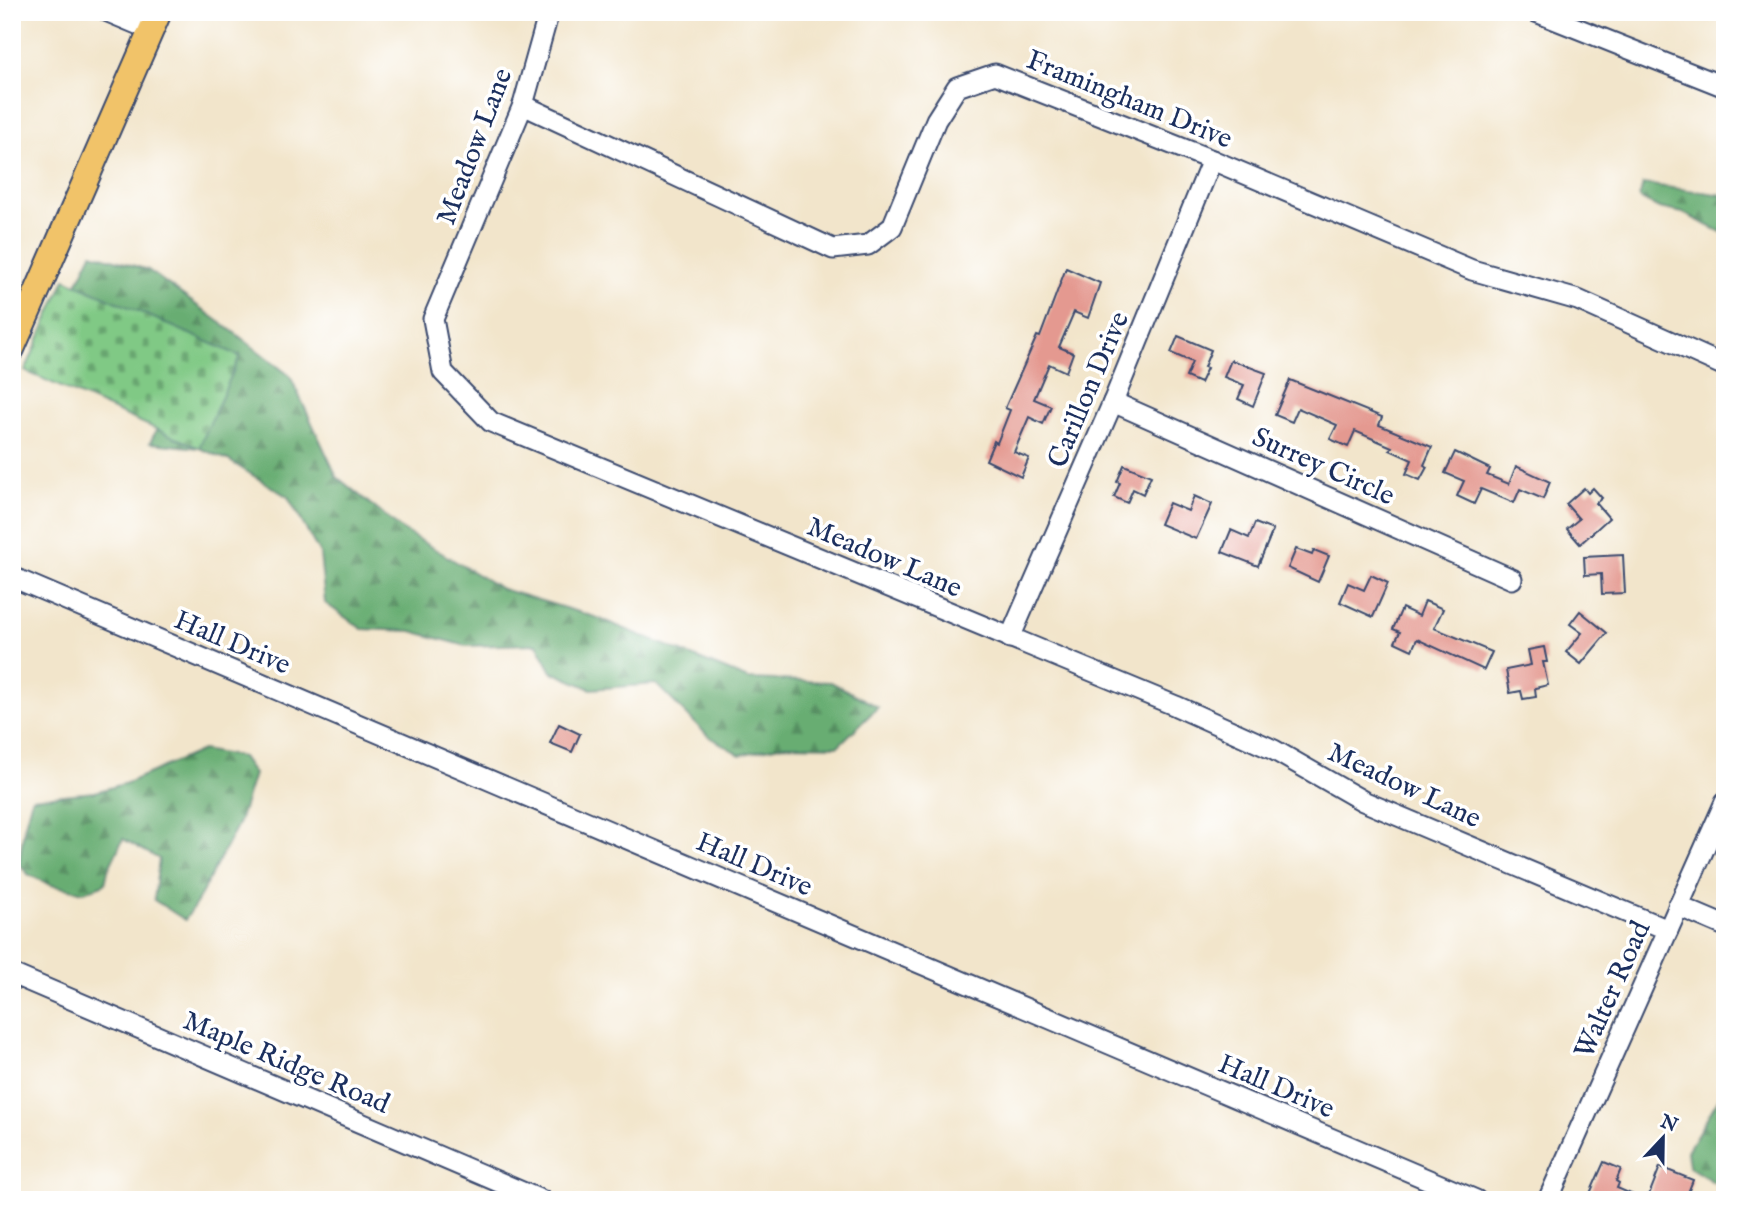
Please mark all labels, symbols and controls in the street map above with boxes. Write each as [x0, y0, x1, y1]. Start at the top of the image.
street label: Framingham Drive [1021, 43, 1237, 158]
street label: Meadow Lane [429, 63, 521, 230]
street label: Carillon Drive [1041, 306, 1138, 473]
street label: Surrey Circle [1246, 420, 1400, 514]
street label: Meadow Lane [801, 510, 967, 607]
street label: Hall Drive [169, 603, 296, 683]
street label: Meadow Lane [1322, 736, 1486, 837]
street label: Hall Drive [691, 825, 818, 905]
street label: Walter Road [1567, 916, 1659, 1064]
street label: Maple Ridge Road [178, 1004, 395, 1123]
street label: Hall Drive [1213, 1047, 1340, 1127]
north arrow [1628, 1104, 1698, 1174]
text: N [1656, 1110, 1681, 1139]

